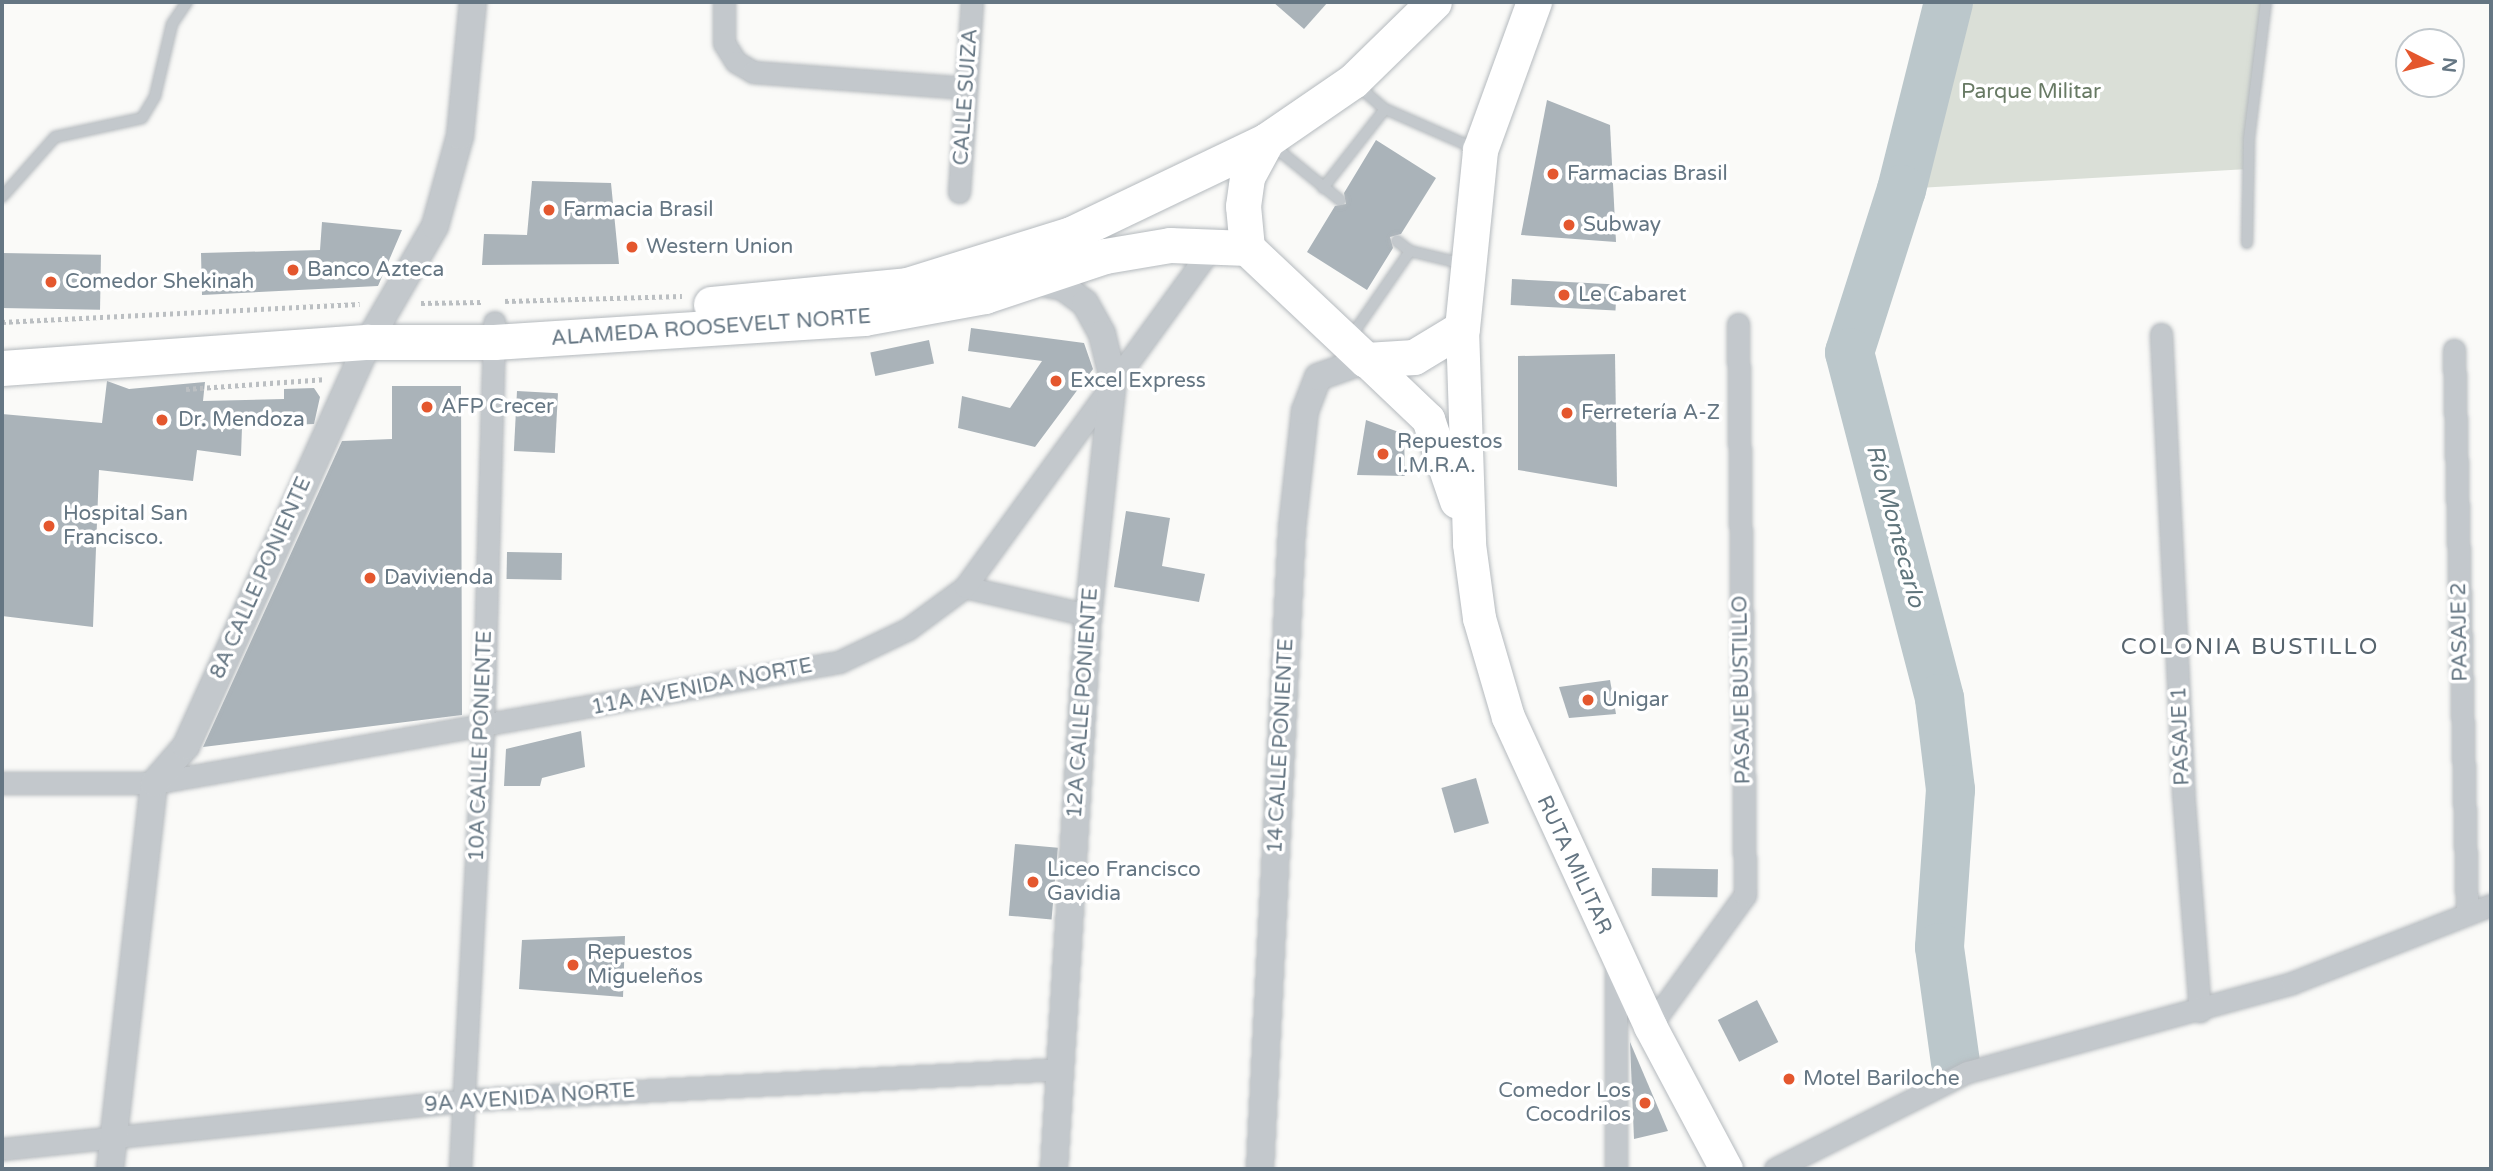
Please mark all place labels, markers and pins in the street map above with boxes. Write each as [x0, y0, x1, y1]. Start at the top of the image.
place label: Farmacias Brasil [1567, 161, 1728, 187]
marker: Farmacias Brasil [1545, 166, 1561, 182]
place label: Farmacia Brasil [563, 197, 714, 223]
marker: Farmacia Brasil [541, 202, 557, 218]
place label: Subway [1583, 212, 1661, 238]
marker: Subway [1561, 217, 1577, 233]
place label: Western Union [646, 234, 793, 260]
marker: Western Union [624, 239, 640, 255]
place label: Banco Azteca [307, 257, 444, 283]
marker: Banco Azteca [285, 262, 301, 278]
place label: Comedor Shekinah [65, 269, 254, 295]
marker: Comedor Shekinah [43, 274, 59, 290]
place label: Le Cabaret [1578, 282, 1687, 308]
marker: Le Cabaret [1556, 287, 1572, 303]
place label: Excel Express [1070, 368, 1206, 394]
marker: Excel Express [1048, 373, 1064, 389]
place label: AFP Crecer [441, 394, 554, 420]
marker: AFP Crecer [419, 399, 435, 415]
place label: Ferretería A-Z [1581, 400, 1720, 426]
marker: Ferretería A-Z [1559, 405, 1575, 421]
place label: Dr. Mendoza [178, 407, 305, 433]
marker: Dr. Mendoza [152, 410, 172, 430]
place label: Repuestos I.M.R.A. [1397, 429, 1502, 479]
marker: Repuestos I.M.R.A. [1375, 446, 1391, 462]
place label: Hospital San Francisco. [63, 501, 188, 551]
marker: Hospital San Francisco. [41, 518, 57, 534]
place label: Davivienda [384, 565, 494, 591]
marker: Davivienda [362, 570, 378, 586]
place label: Unigar [1602, 687, 1669, 713]
marker: Unigar [1580, 692, 1596, 708]
place label: Liceo Francisco Gavidia [1047, 857, 1201, 907]
marker: Liceo Francisco Gavidia [1025, 874, 1041, 890]
place label: Repuestos Migueleños [587, 940, 703, 990]
marker: Repuestos Migueleños [565, 957, 581, 973]
place label: Motel Bariloche [1803, 1066, 1960, 1092]
marker: Motel Bariloche [1781, 1071, 1797, 1087]
place label: Comedor Los Cocodrilos [1498, 1078, 1631, 1128]
marker: Comedor Los Cocodrilos [1637, 1095, 1653, 1111]

